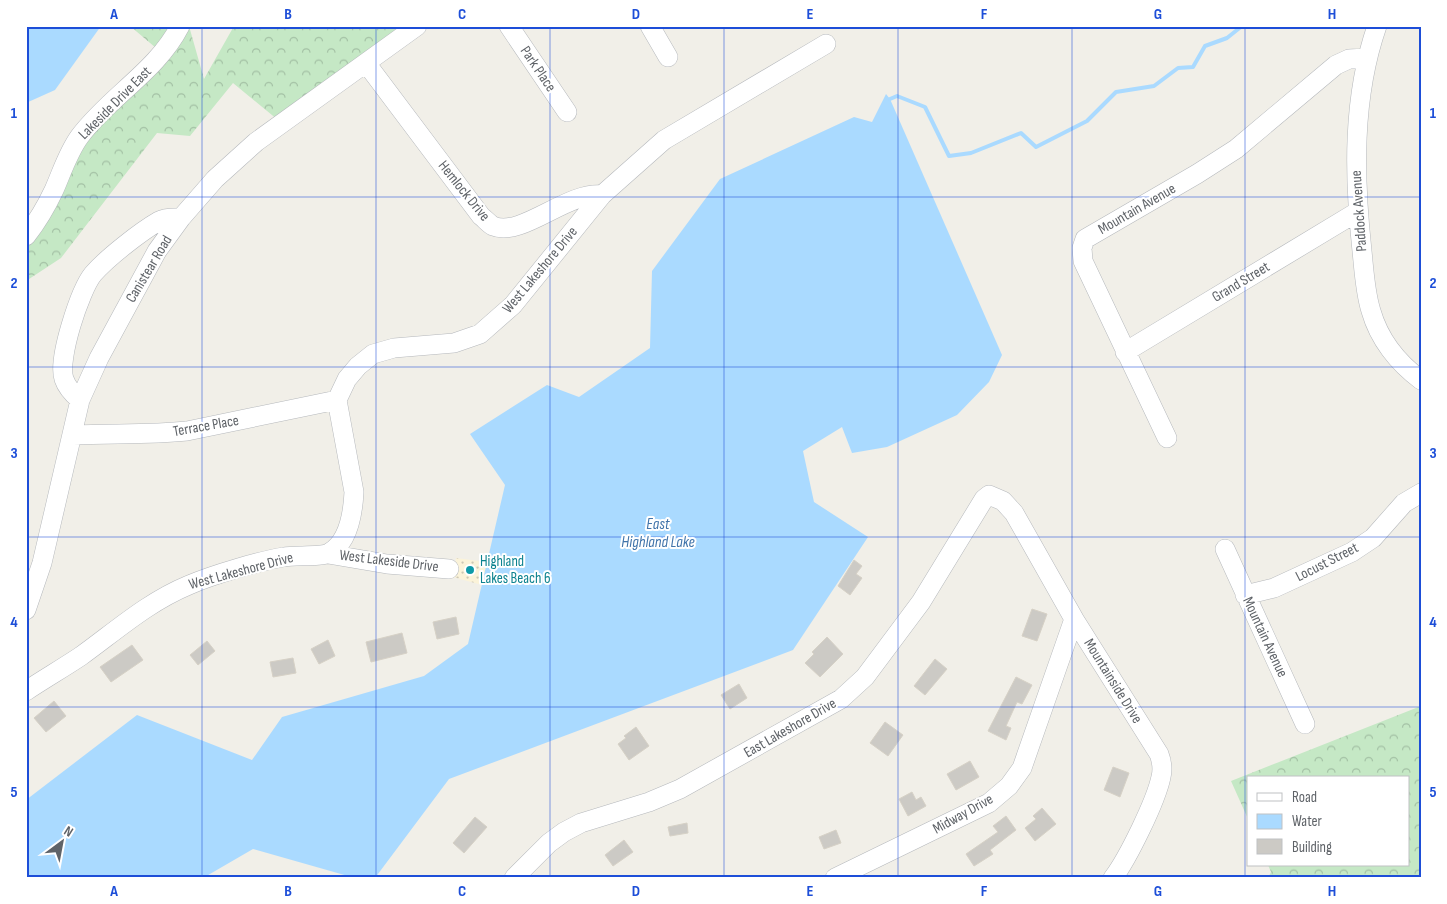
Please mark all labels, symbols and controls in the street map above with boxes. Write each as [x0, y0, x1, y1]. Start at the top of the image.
text: A [109, 5, 118, 24]
text: B [284, 5, 292, 24]
text: C [458, 5, 466, 24]
text: D [632, 5, 640, 24]
text: E [807, 5, 814, 24]
text: F [981, 5, 988, 24]
text: G [1154, 5, 1162, 24]
text: H [1328, 5, 1336, 24]
street label: Park Place [516, 42, 560, 96]
street label: Lakeside Drive East [74, 62, 156, 144]
text: 1 [11, 104, 18, 123]
text: 1 [1430, 104, 1437, 123]
street label: Hemlock Drive [434, 157, 494, 225]
street label: Paddock Avenue [1347, 170, 1371, 252]
street label: Mountain Avenue [1095, 179, 1179, 239]
street label: West Lakeshore Drive [498, 223, 582, 317]
street label: Canistear Road [121, 232, 177, 306]
street label: Grand Street [1209, 257, 1274, 307]
text: 2 [10, 274, 18, 293]
text: 2 [1429, 274, 1437, 293]
street label: Terrace Place [172, 411, 240, 441]
text: 3 [10, 444, 18, 463]
text: 3 [1429, 444, 1437, 463]
water label: East Highland Lake [621, 515, 695, 552]
street label: Locust Street [1292, 538, 1362, 586]
street label: West Lakeside Drive [338, 545, 440, 577]
street label: West Lakeshore Drive [187, 548, 295, 594]
place label: Highland Lakes Beach 6 [480, 552, 550, 588]
marker: Highland Lakes Beach 6 [464, 564, 476, 576]
street label: Mountain Avenue [1238, 594, 1292, 680]
text: 4 [10, 613, 18, 632]
text: 4 [1429, 613, 1437, 632]
street label: Mountainside Drive [1079, 635, 1147, 727]
street label: East Lakeshore Drive [740, 694, 840, 762]
legend [1247, 776, 1410, 866]
text: 5 [10, 783, 18, 802]
text: 5 [1429, 783, 1437, 802]
text: Road [1292, 788, 1317, 807]
street label: Midway Drive [929, 790, 997, 838]
text: Water [1292, 812, 1323, 831]
north arrow [38, 816, 88, 866]
text: N [61, 822, 76, 841]
text: Building [1292, 838, 1332, 857]
text: A [109, 882, 118, 901]
text: B [284, 882, 292, 901]
text: C [458, 882, 466, 901]
text: D [632, 882, 640, 901]
text: E [807, 882, 814, 901]
text: F [981, 882, 988, 901]
text: G [1154, 882, 1162, 901]
text: H [1328, 882, 1336, 901]

